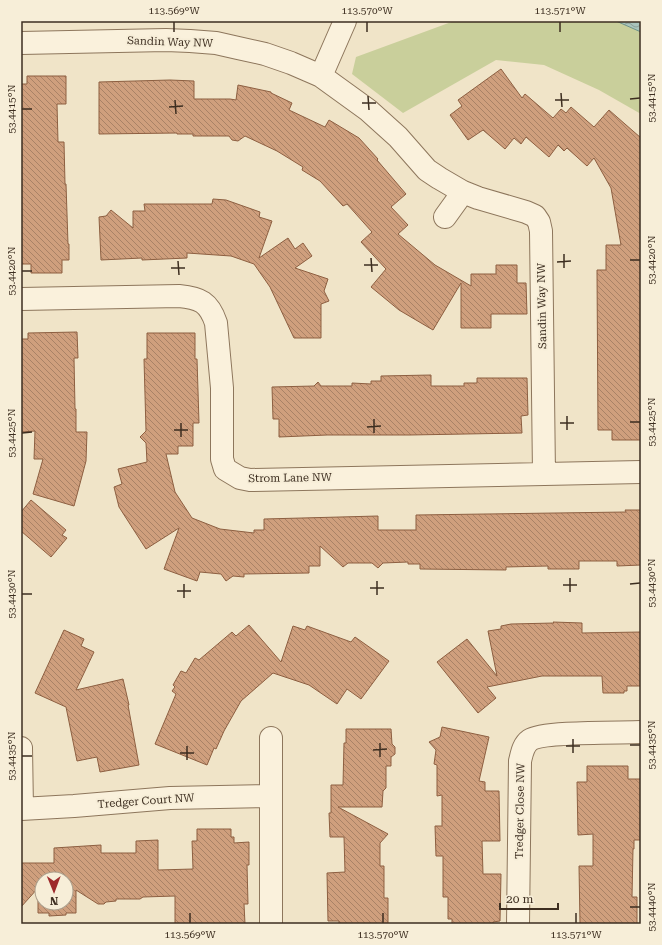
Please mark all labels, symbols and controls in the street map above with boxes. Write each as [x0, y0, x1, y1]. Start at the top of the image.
text: 113.569°W [148, 5, 200, 16]
text: 113.570°W [341, 5, 393, 16]
text: 113.571°W [534, 5, 586, 16]
street label: Sandin Way NW [127, 34, 214, 50]
text: 53.4415°N [646, 73, 657, 123]
text: 53.4415°N [6, 84, 17, 134]
text: 53.4420°N [646, 235, 657, 285]
text: 53.4420°N [6, 246, 17, 296]
street label: Sandin Way NW [535, 262, 549, 349]
text: 53.4425°N [646, 397, 657, 447]
text: 53.4425°N [6, 408, 17, 458]
street label: Strom Lane NW [248, 471, 333, 485]
text: 53.4430°N [646, 558, 657, 608]
text: 53.4430°N [6, 569, 17, 619]
text: 53.4435°N [646, 720, 657, 770]
text: 53.4435°N [6, 731, 17, 781]
street label: Tredger Close NW [513, 762, 527, 859]
street label: Tredger Court NW [97, 791, 196, 811]
north arrow [34, 871, 74, 911]
text: 53.4440°N [646, 882, 657, 932]
scale bar [500, 885, 558, 911]
text: 20 m [506, 892, 533, 906]
text: N [49, 894, 59, 907]
text: 113.569°W [164, 929, 216, 940]
text: 113.570°W [357, 929, 409, 940]
text: 113.571°W [550, 929, 602, 940]

